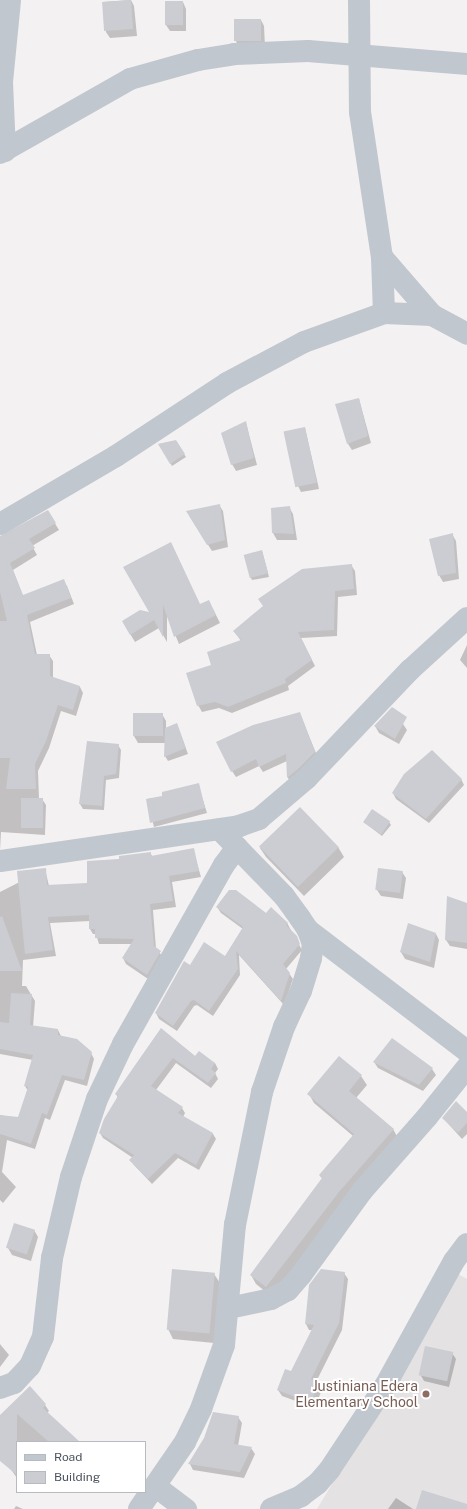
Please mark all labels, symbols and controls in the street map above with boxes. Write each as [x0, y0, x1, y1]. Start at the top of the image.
place label: Justiniana Edera Elementary School [295, 1378, 418, 1410]
marker: Justiniana Edera Elementary School [421, 1389, 431, 1399]
legend [16, 1441, 146, 1493]
text: Road [54, 1450, 82, 1464]
text: Building [54, 1470, 100, 1484]

